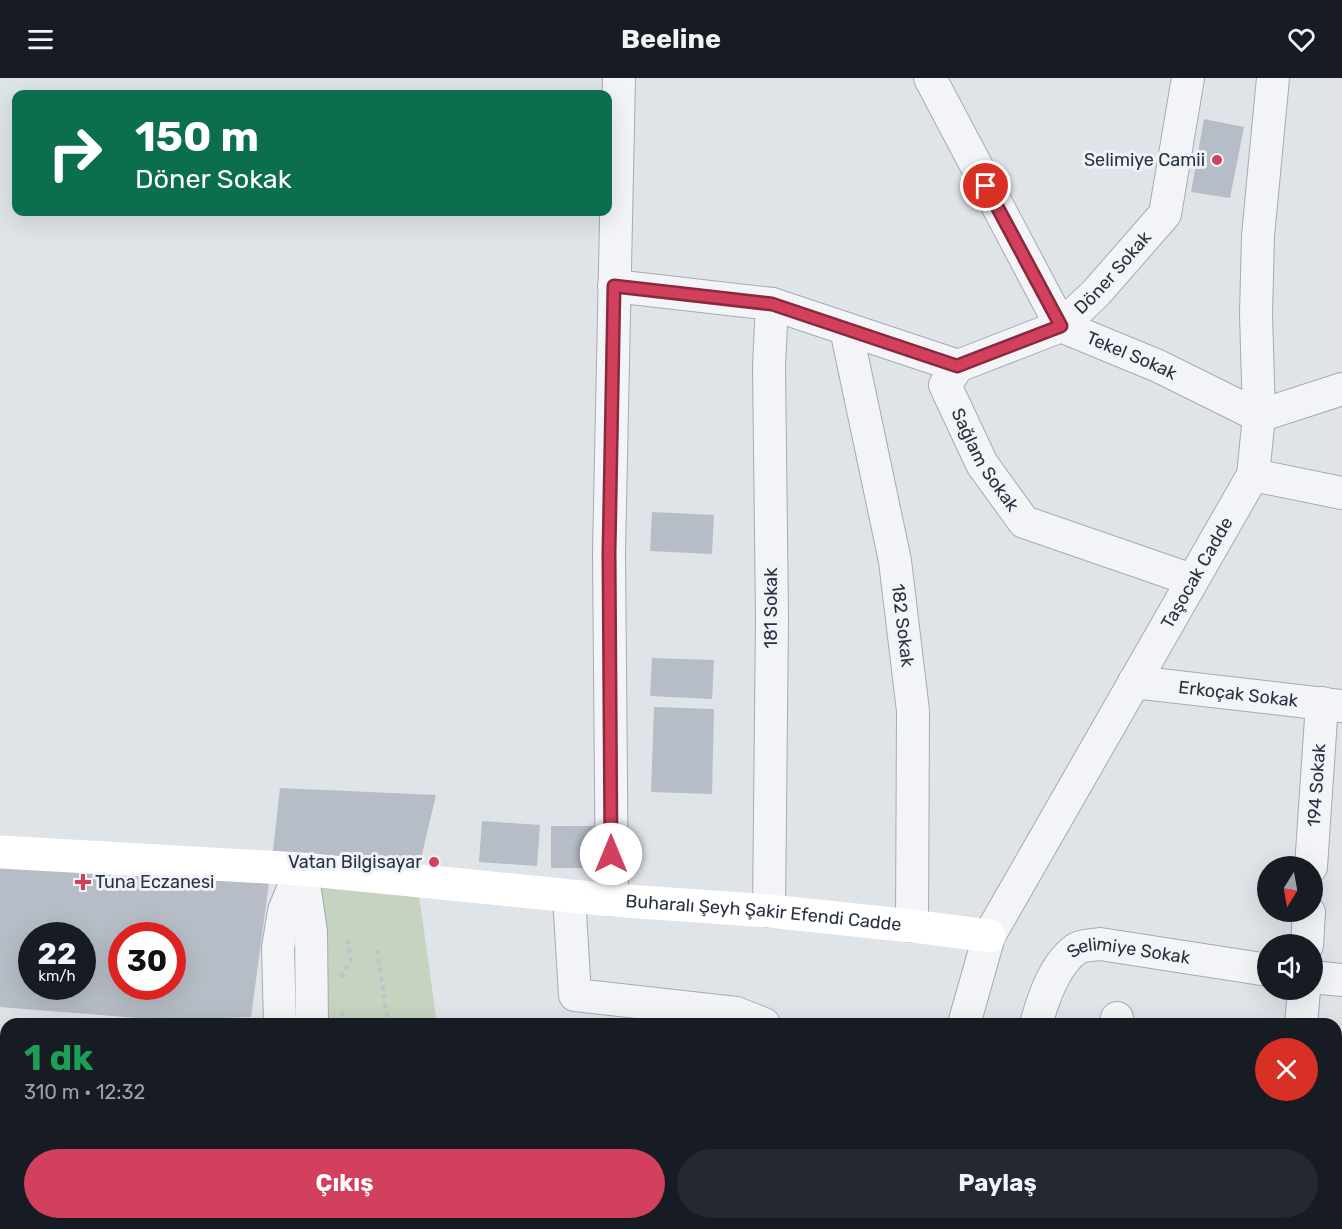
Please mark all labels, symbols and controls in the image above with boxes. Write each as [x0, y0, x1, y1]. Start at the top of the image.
icon: menu [24, 23, 57, 56]
text: Beeline [621, 23, 721, 55]
icon: heart [1285, 23, 1318, 56]
text: 150 m [135, 112, 259, 162]
icon: right [36, 114, 114, 192]
place label: Selimiye Camii [1084, 149, 1205, 171]
marker: Selimiye Camii [1210, 153, 1224, 167]
pin [960, 160, 1011, 211]
text: Döner Sokak [135, 163, 292, 195]
icon: arrive [969, 169, 1002, 202]
street label: Döner Sokak [1070, 226, 1156, 319]
street label: Tekel Sokak [1083, 327, 1181, 385]
street label: Sağlam Sokak [946, 405, 1024, 516]
street label: Taşocak Cadde [1156, 513, 1238, 633]
street label: 181 Sokak [760, 567, 782, 649]
street label: 182 Sokak [887, 582, 919, 669]
street label: Erkoçak Sokak [1177, 676, 1300, 712]
street label: 194 Sokak [1303, 742, 1330, 828]
position arrow [579, 822, 643, 886]
place label: Vatan Bilgisayar [288, 851, 422, 873]
marker: Vatan Bilgisayar [427, 855, 441, 869]
north arrow [1257, 856, 1323, 922]
map controls [1257, 856, 1323, 1000]
place label: Tuna Eczanesi [95, 871, 214, 893]
marker: Tuna Eczanesi [76, 875, 90, 889]
street label: Buharalı Şeyh Şakir Efendi Cadde [625, 890, 903, 936]
speed limit sign: 30 [108, 922, 186, 1000]
street label: Selimiye Sokak [1062, 933, 1192, 969]
button: sound [1257, 934, 1323, 1000]
text: 22 [38, 936, 77, 972]
text: km/h [38, 967, 76, 985]
text: 1 dk [24, 1036, 93, 1079]
button: close [1255, 1038, 1318, 1101]
text: 310 m · 12:32 [24, 1080, 145, 1104]
button: Çıkış [24, 1149, 665, 1218]
button: Paylaş [677, 1149, 1318, 1218]

